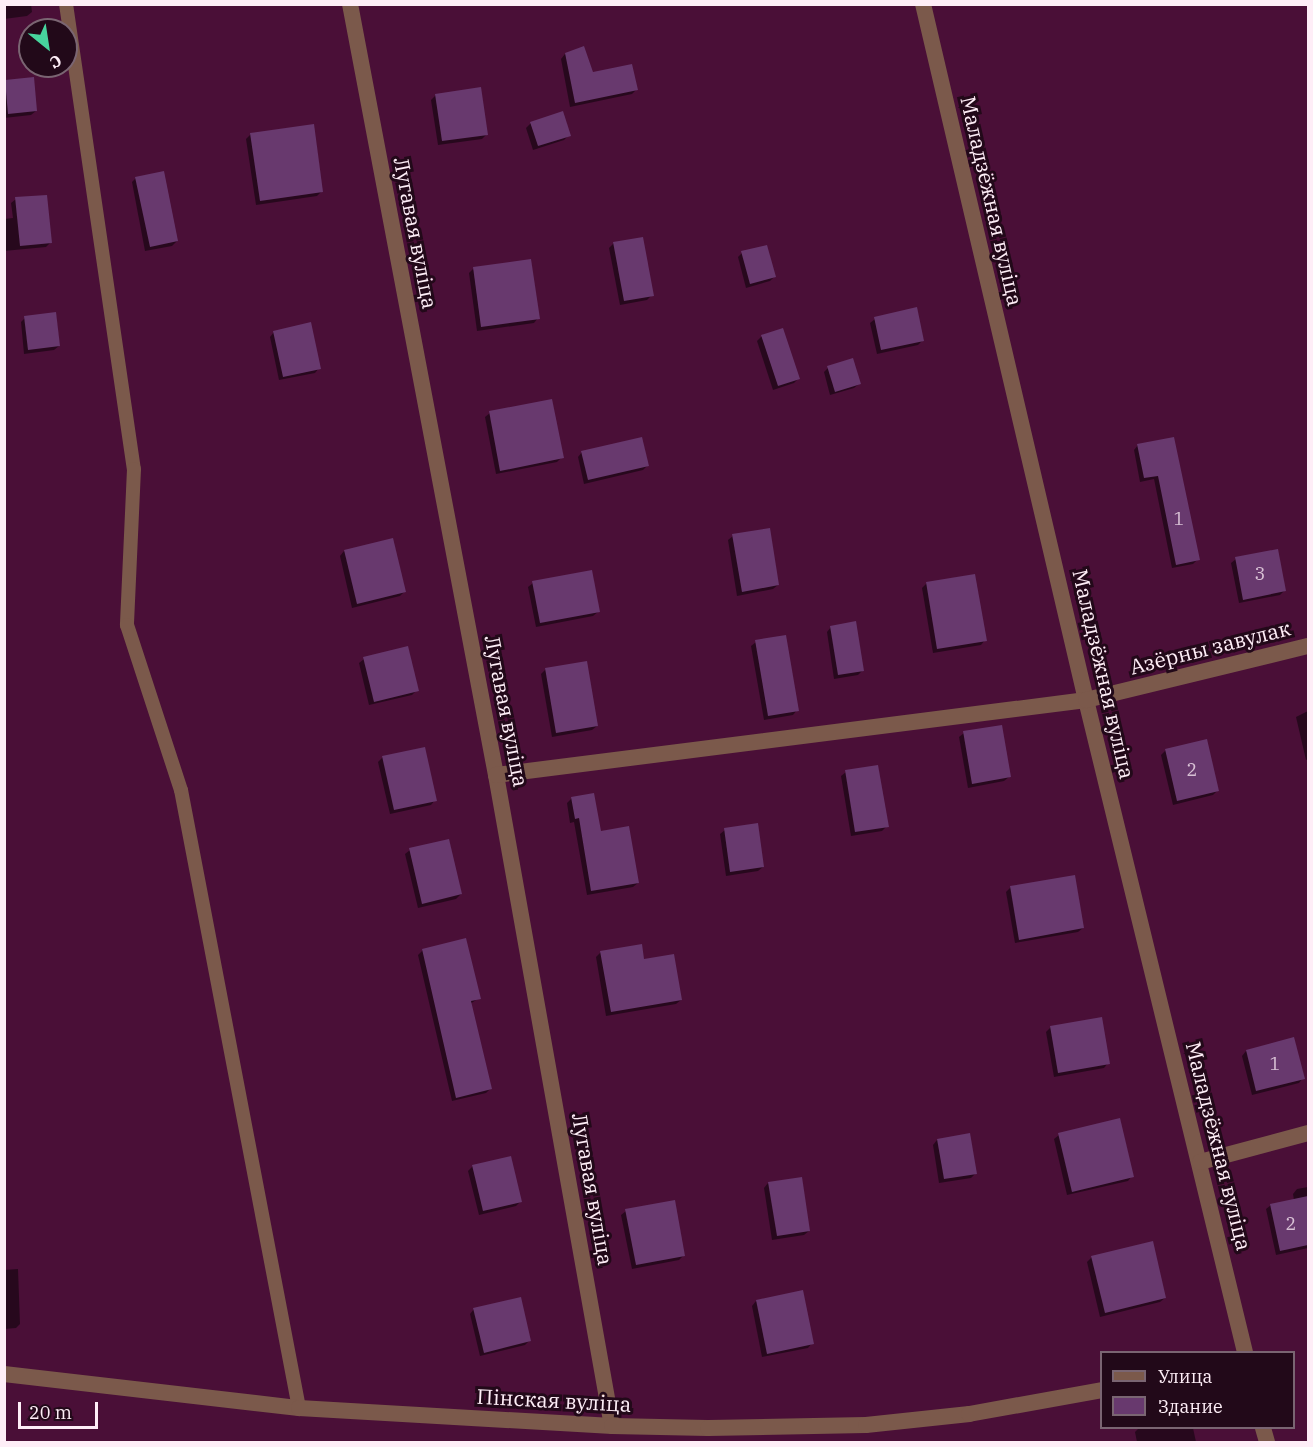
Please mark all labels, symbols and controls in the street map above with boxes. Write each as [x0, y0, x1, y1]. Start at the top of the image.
north arrow [18, 18, 78, 78]
text: С [46, 51, 66, 73]
street label: Маладзёжная вуліца [956, 94, 1028, 308]
street label: Лугавая вуліца [389, 155, 443, 311]
house number: 1 [1174, 508, 1184, 530]
house number: 3 [1255, 563, 1265, 585]
street label: Маладзёжная вуліца [1068, 567, 1140, 781]
street label: Азёрны завулак [1127, 615, 1293, 679]
street label: Лугавая вуліца [480, 633, 534, 789]
house number: 2 [1187, 759, 1197, 781]
street label: Маладзёжная вуліца [1181, 1039, 1257, 1253]
house number: 1 [1270, 1053, 1280, 1075]
street label: Лугавая вуліца [567, 1111, 619, 1267]
house number: 2 [1286, 1213, 1296, 1235]
legend [1100, 1351, 1295, 1429]
text: Улица [1158, 1365, 1212, 1388]
street label: Пінская вуліца [476, 1383, 632, 1417]
scale bar [21, 1390, 100, 1428]
text: Здание [1158, 1395, 1223, 1418]
text: 20 m [29, 1401, 72, 1424]

